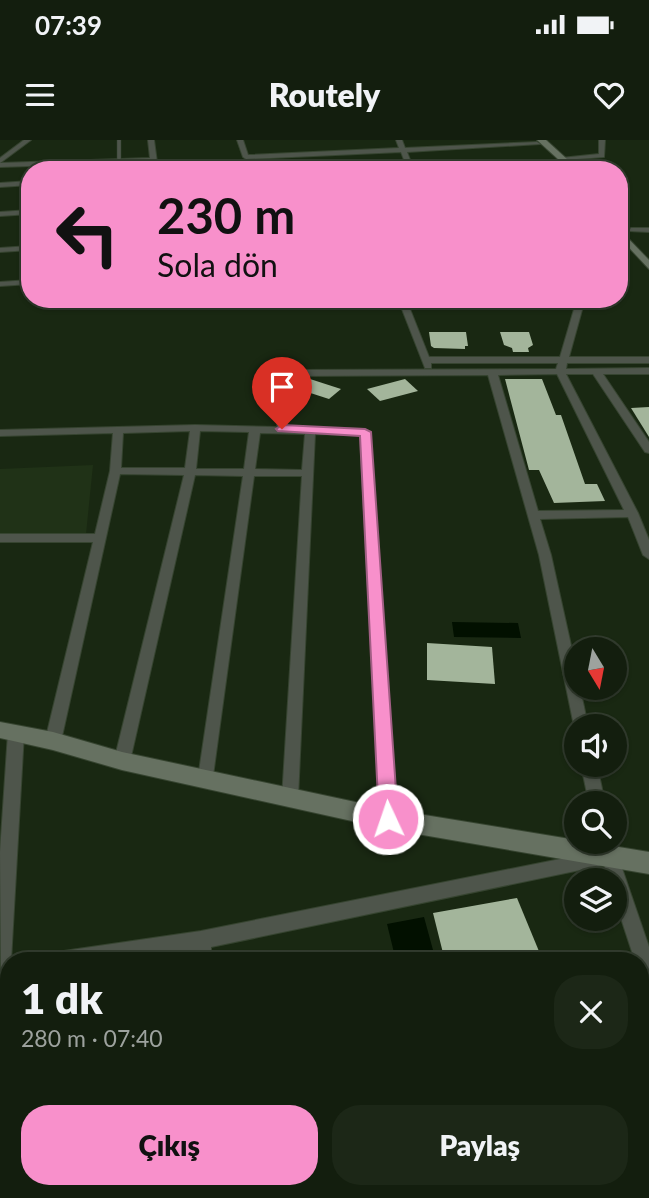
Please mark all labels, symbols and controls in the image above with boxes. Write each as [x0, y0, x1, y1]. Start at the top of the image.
text: 07:39 [35, 9, 102, 41]
text: Routely [269, 75, 380, 114]
icon: menu [21, 76, 59, 114]
icon: heart [590, 76, 628, 114]
text: 230 m [157, 186, 295, 244]
icon: left [42, 189, 133, 280]
text: Sola dön [157, 245, 278, 284]
pin [252, 357, 312, 429]
icon: arrive [263, 368, 301, 406]
north arrow [564, 637, 626, 700]
map controls [564, 637, 627, 931]
button: sound [564, 714, 627, 777]
position arrow [351, 782, 425, 856]
button: search [564, 791, 627, 854]
button: layers [564, 868, 627, 931]
text: 1 dk [21, 973, 103, 1023]
button: close [554, 975, 628, 1049]
text: 280 m · 07:40 [21, 1024, 163, 1052]
button: Çıkış [21, 1105, 318, 1185]
button: Paylaş [332, 1105, 628, 1185]

